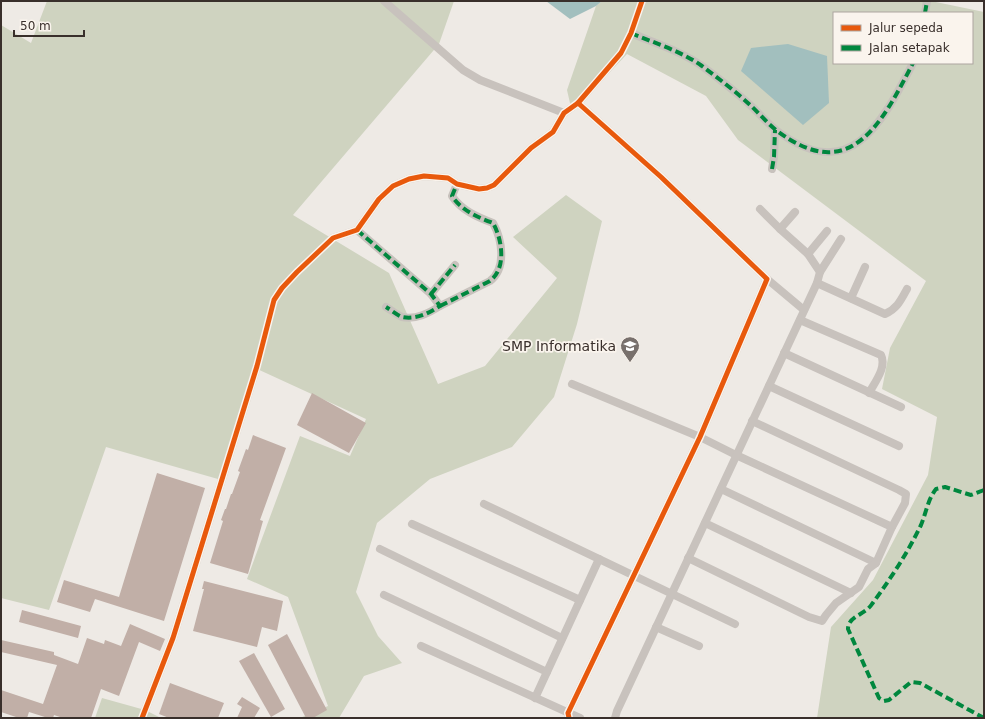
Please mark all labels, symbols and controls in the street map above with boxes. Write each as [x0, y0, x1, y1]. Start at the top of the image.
scale bar [14, 12, 84, 38]
legend [833, 12, 973, 64]
text: 50 m [20, 19, 51, 33]
text: Jalur sepeda [868, 21, 943, 35]
text: Jalan setapak [868, 41, 950, 55]
school or university icon: SMP Informatika [619, 335, 641, 363]
place label: SMP Informatika [502, 338, 616, 354]

